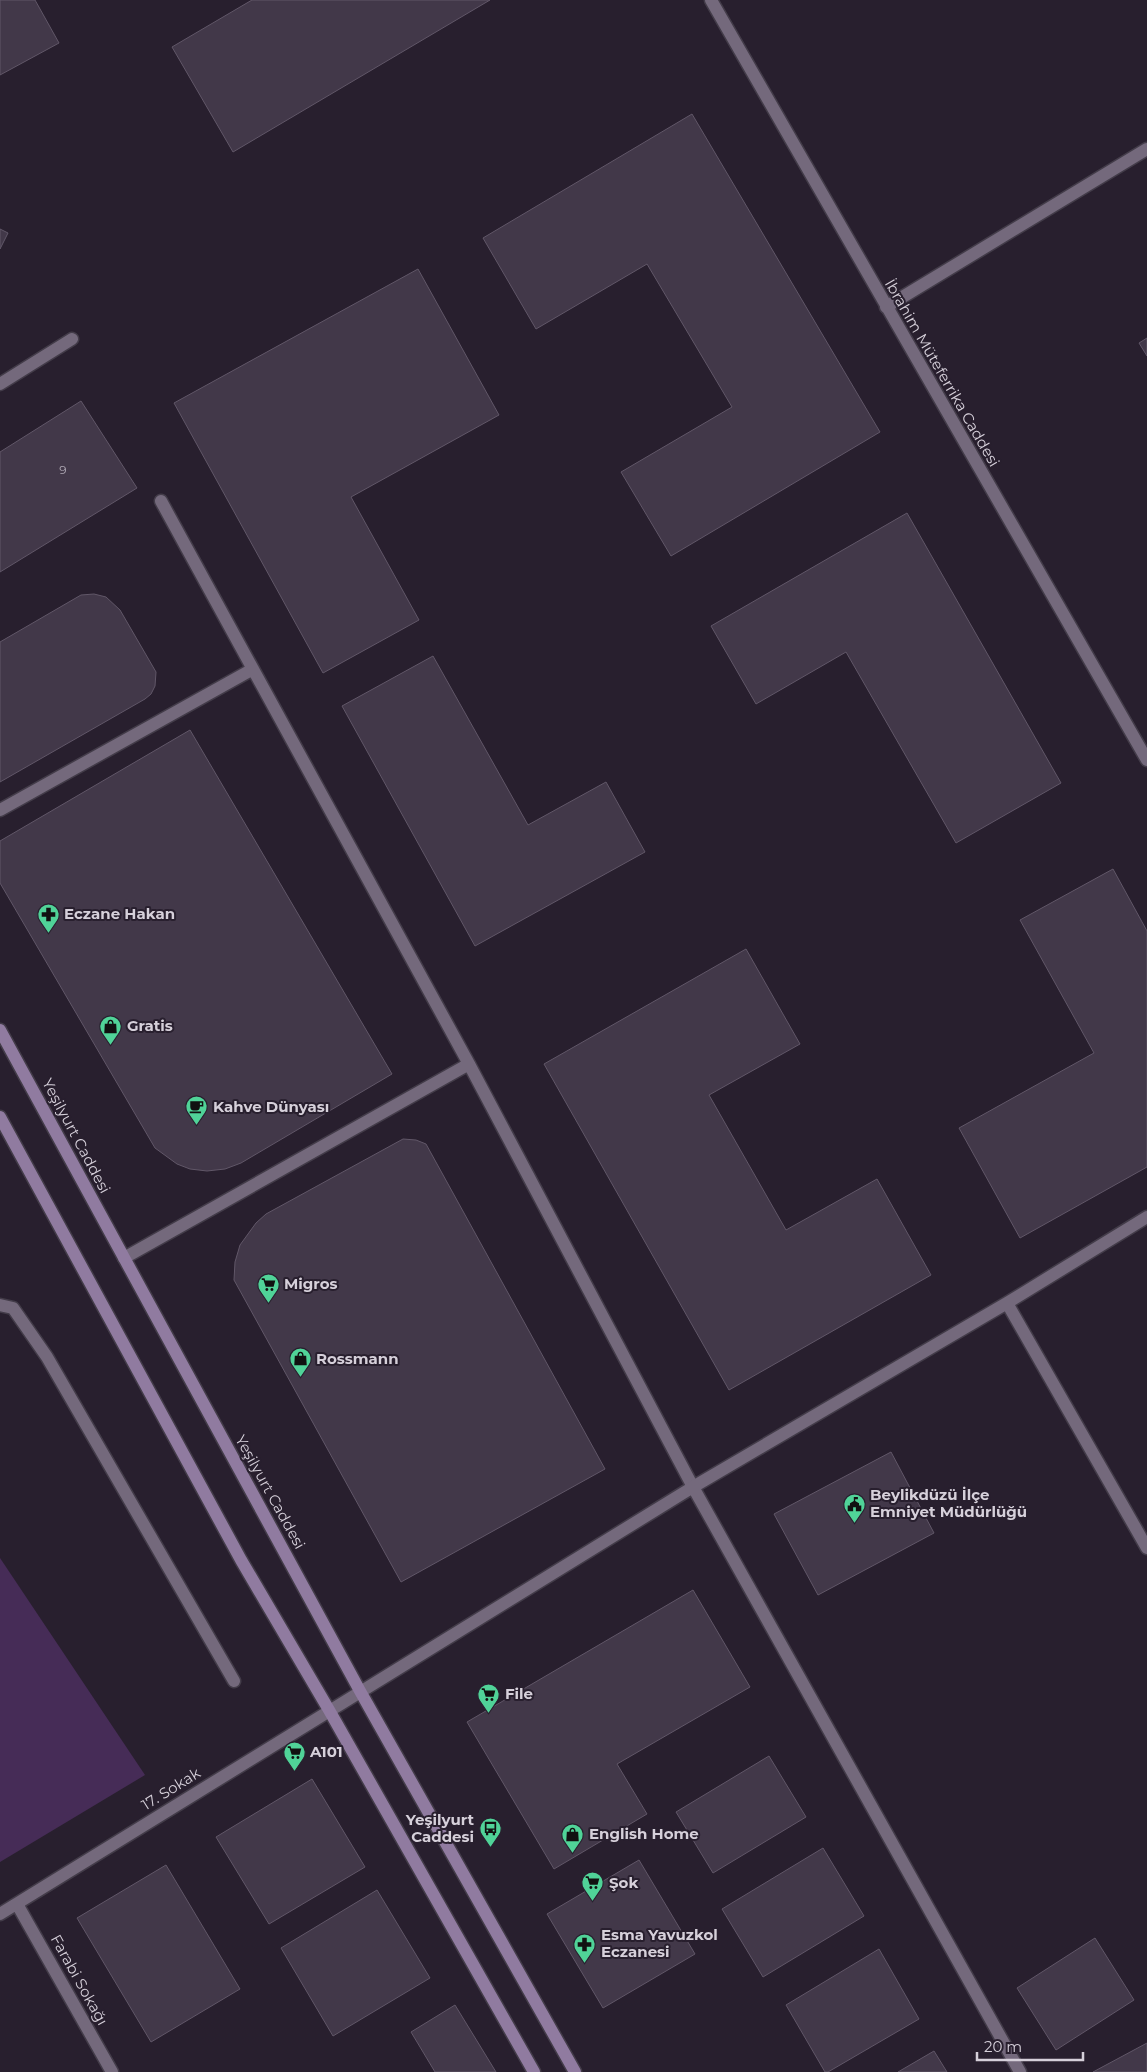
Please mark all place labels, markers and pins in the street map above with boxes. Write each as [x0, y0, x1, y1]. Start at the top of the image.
pharmacy icon: Eczane Hakan [36, 902, 60, 933]
place label: Eczane Hakan [64, 904, 175, 923]
shop icon: Gratis [99, 1014, 123, 1045]
place label: Gratis [127, 1016, 173, 1035]
cafe icon: Kahve Dünyası [185, 1095, 209, 1126]
place label: Kahve Dünyası [213, 1097, 329, 1116]
supermarket icon: Migros [256, 1272, 280, 1303]
place label: Migros [284, 1274, 338, 1293]
shop icon: Rossmann [288, 1347, 312, 1378]
place label: Rossmann [316, 1349, 399, 1368]
place label: Beylikdüzü İlçe Emniyet Müdürlüğü [870, 1485, 1027, 1521]
public building icon: Beylikdüzü İlçe Emniyet Müdürlüğü [842, 1492, 866, 1523]
supermarket icon: File [477, 1682, 501, 1713]
place label: File [505, 1684, 533, 1703]
supermarket icon: A101 [282, 1740, 306, 1771]
place label: A101 [309, 1742, 343, 1761]
place label: Yeşilyurt Caddesi [405, 1810, 474, 1846]
bus stop icon: Yeşilyurt Caddesi [478, 1817, 502, 1848]
shop icon: English Home [561, 1822, 585, 1853]
place label: English Home [589, 1824, 699, 1843]
supermarket icon: Şok [581, 1871, 605, 1902]
place label: Şok [609, 1873, 638, 1892]
place label: Esma Yavuzkol Eczanesi [601, 1925, 718, 1961]
pharmacy icon: Esma Yavuzkol Eczanesi [573, 1932, 597, 1963]

